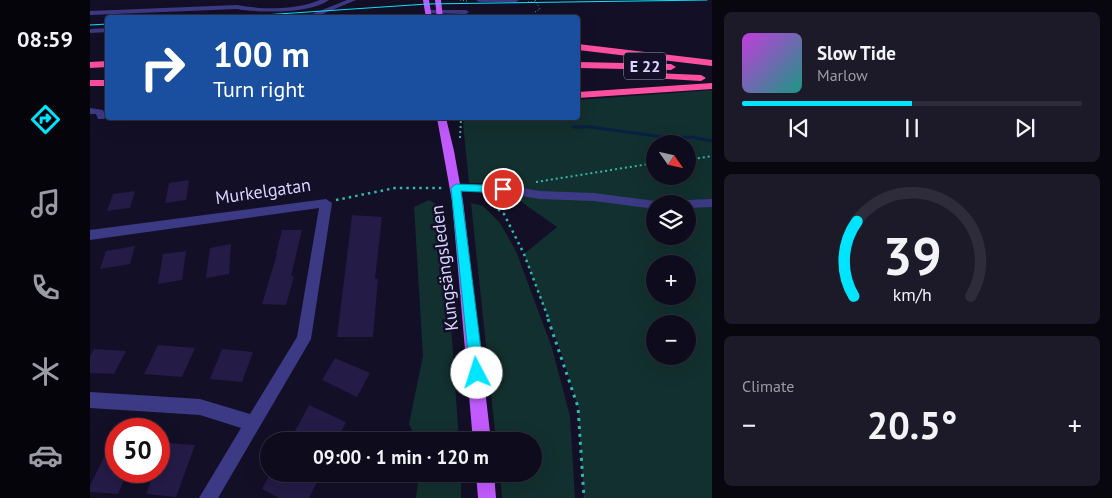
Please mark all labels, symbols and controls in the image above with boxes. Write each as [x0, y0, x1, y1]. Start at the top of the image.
text: 08:59 [17, 25, 73, 53]
text: 100 m [213, 31, 310, 77]
icon: right [130, 35, 195, 100]
text: Slow Tide [817, 41, 896, 65]
road number: E 22 [624, 52, 666, 80]
text: Marlow [817, 65, 868, 85]
text: Turn right [213, 75, 305, 103]
icon: directions [28, 102, 63, 137]
icon: previous [785, 114, 813, 142]
icon: pause [898, 114, 926, 142]
icon: next [1011, 114, 1039, 142]
north arrow [646, 135, 696, 185]
map controls [646, 135, 696, 365]
pin [482, 168, 524, 210]
street label: Murkelgatan [214, 173, 312, 209]
icon: arrive [489, 175, 517, 203]
icon: music [28, 186, 63, 221]
button: layers [646, 195, 696, 245]
street label: Kungsängsleden [425, 204, 463, 332]
text: 39 [883, 222, 941, 289]
button: + [646, 255, 696, 305]
icon: phone [28, 270, 63, 305]
text: km/h [892, 283, 932, 306]
button: − [646, 315, 696, 365]
position arrow [450, 346, 502, 398]
icon: climate [28, 354, 63, 389]
text: Climate [742, 376, 794, 396]
text: 20.5° [867, 400, 957, 449]
text: − [742, 406, 756, 443]
text: + [1068, 406, 1082, 443]
speed limit sign: 50 [105, 418, 170, 483]
icon: car [28, 438, 63, 473]
text: 09:00 · 1 min · 120 m [313, 445, 489, 469]

